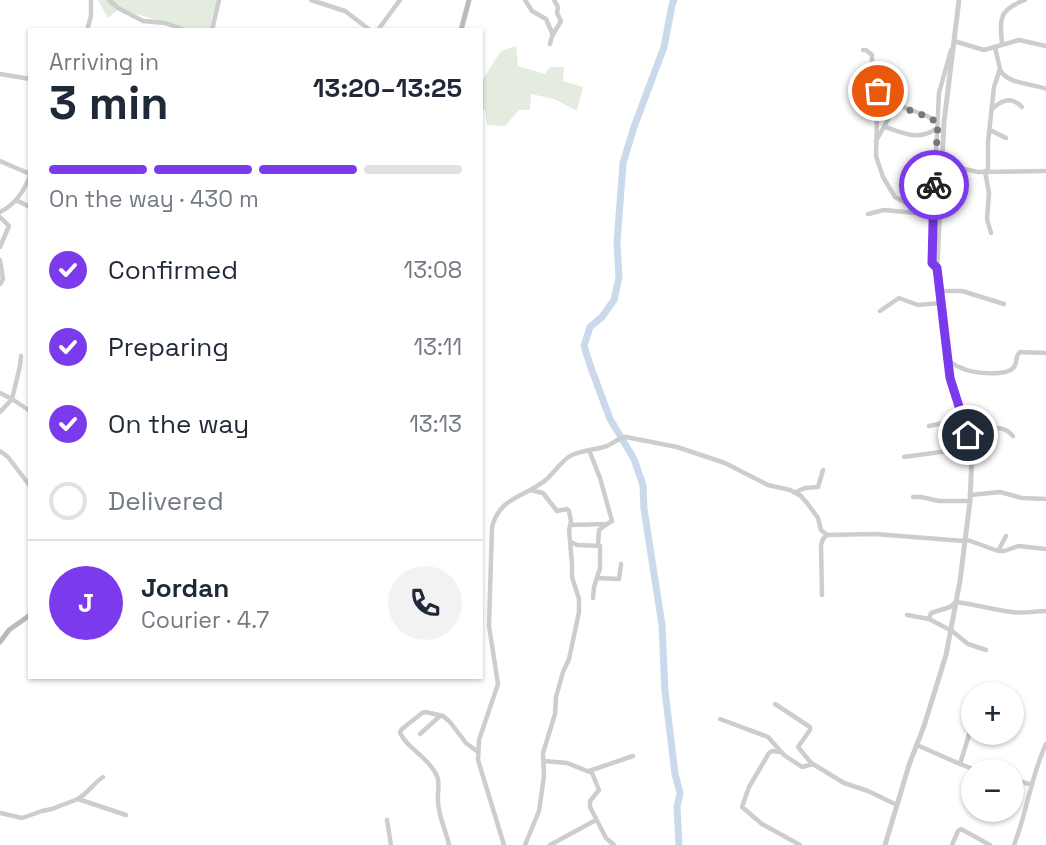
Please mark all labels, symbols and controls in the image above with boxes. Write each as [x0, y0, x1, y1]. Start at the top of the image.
text: Arriving in [49, 47, 159, 77]
pin [848, 61, 908, 121]
text: 13:20–13:25 [313, 71, 462, 105]
icon: bag [859, 72, 897, 110]
text: 3 min [49, 74, 169, 132]
courier [899, 150, 969, 220]
icon: bike [915, 166, 953, 204]
text: On the way · 430 m [49, 184, 259, 214]
icon: check [49, 251, 87, 289]
text: Confirmed [108, 253, 238, 287]
text: 13:08 [404, 255, 462, 285]
icon: check [49, 328, 87, 366]
text: Preparing [108, 330, 229, 364]
text: 13:11 [413, 332, 462, 362]
icon: check [49, 405, 87, 443]
pin [938, 405, 998, 465]
text: On the way [108, 407, 249, 441]
text: 13:13 [409, 409, 462, 439]
icon: home [949, 416, 987, 454]
text: Delivered [108, 484, 224, 518]
button: phone [388, 566, 462, 640]
text: Jordan [141, 571, 229, 605]
text: J [78, 586, 94, 620]
text: Courier · 4.7 [141, 605, 269, 635]
map controls [961, 682, 1024, 822]
button: + [961, 682, 1024, 745]
button: − [961, 759, 1024, 822]

